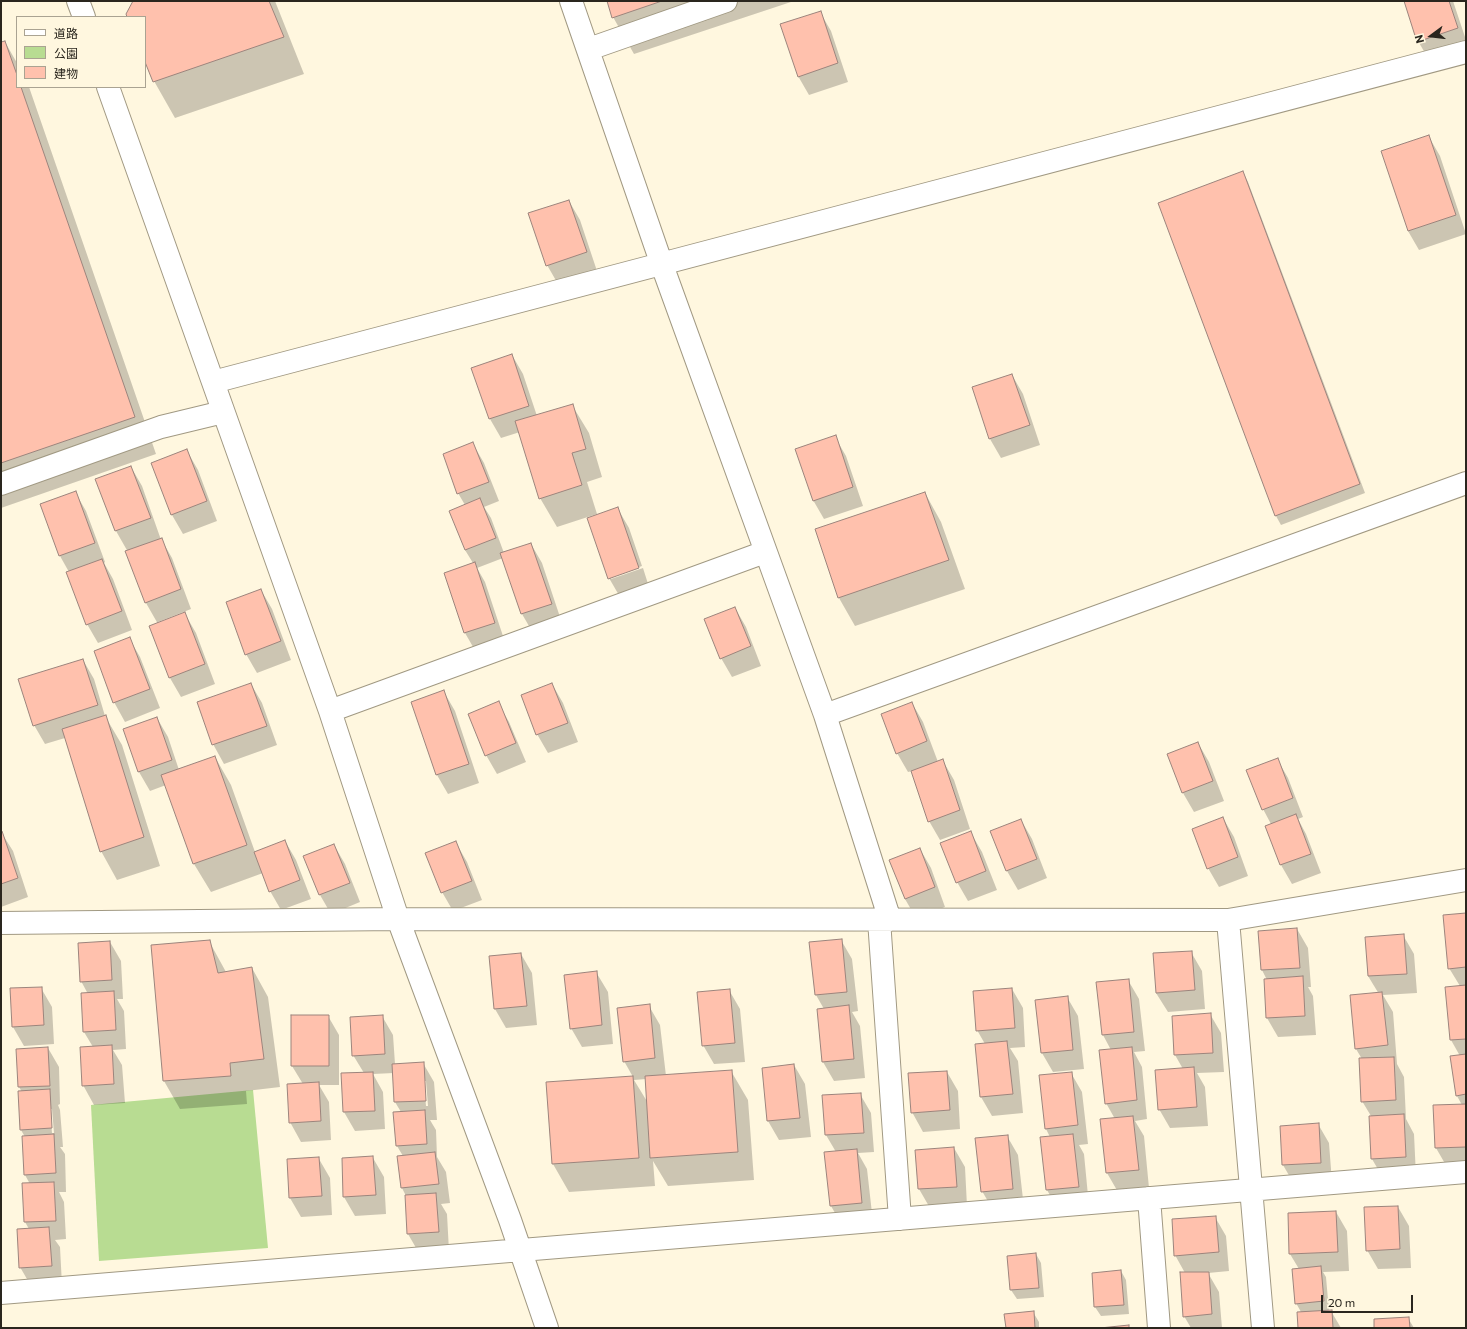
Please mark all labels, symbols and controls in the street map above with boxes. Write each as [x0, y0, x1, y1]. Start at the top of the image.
legend [16, 16, 146, 88]
north arrow [1411, 16, 1451, 56]
text: 道路 [54, 26, 78, 40]
text: N [1412, 34, 1426, 45]
text: 公園 [54, 46, 78, 60]
text: 建物 [54, 66, 78, 80]
scale bar [1323, 1287, 1415, 1313]
text: 20 m [1328, 1295, 1355, 1309]

